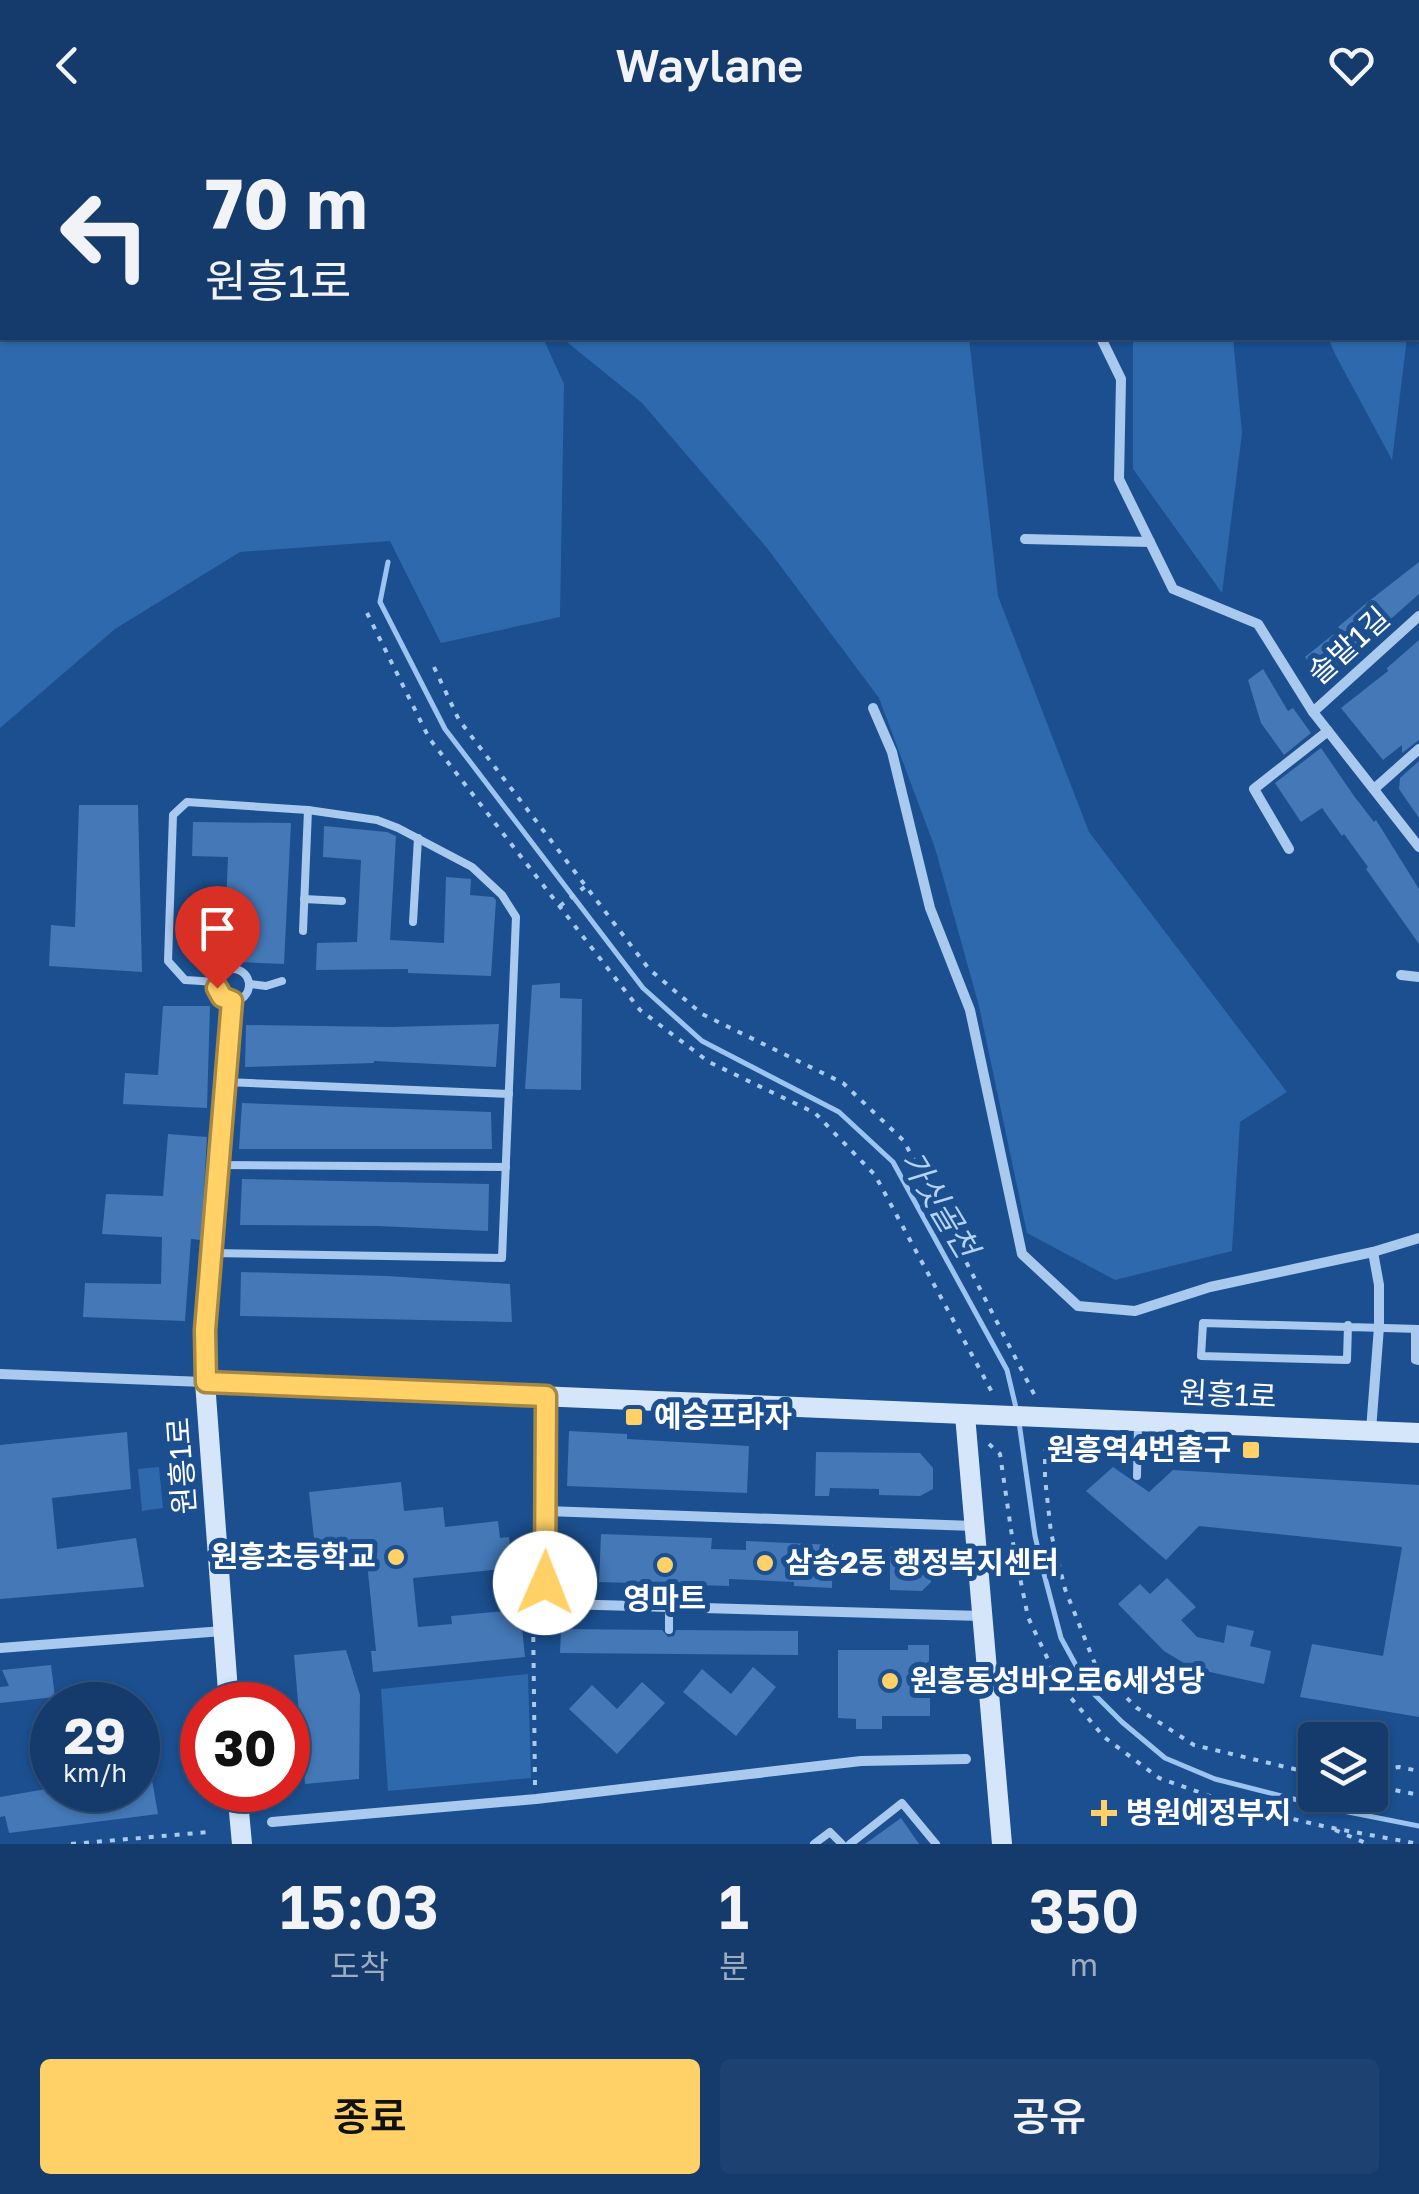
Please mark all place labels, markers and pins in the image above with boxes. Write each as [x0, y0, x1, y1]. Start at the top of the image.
pin [175, 886, 260, 989]
place label: 예승프라자 [654, 1398, 792, 1434]
marker: 예승프라자 [623, 1406, 645, 1428]
place label: 원흥역4번출구 [1047, 1431, 1231, 1467]
marker: 원흥역4번출구 [1240, 1439, 1262, 1461]
place label: 원흥초등학교 [210, 1538, 376, 1574]
place label: 삼송2동 행정복지센터 [785, 1544, 1059, 1580]
marker: 원흥초등학교 [385, 1546, 407, 1568]
marker: 삼송2동 행정복지센터 [754, 1552, 776, 1574]
marker: 영마트 [654, 1554, 676, 1576]
place label: 영마트 [624, 1580, 706, 1616]
place label: 원흥동성바오로6세성당 [910, 1662, 1205, 1698]
marker: 원흥동성바오로6세성당 [879, 1670, 901, 1692]
place label: 병원예정부지 [1126, 1794, 1292, 1830]
marker: 병원예정부지 [1091, 1800, 1117, 1826]

